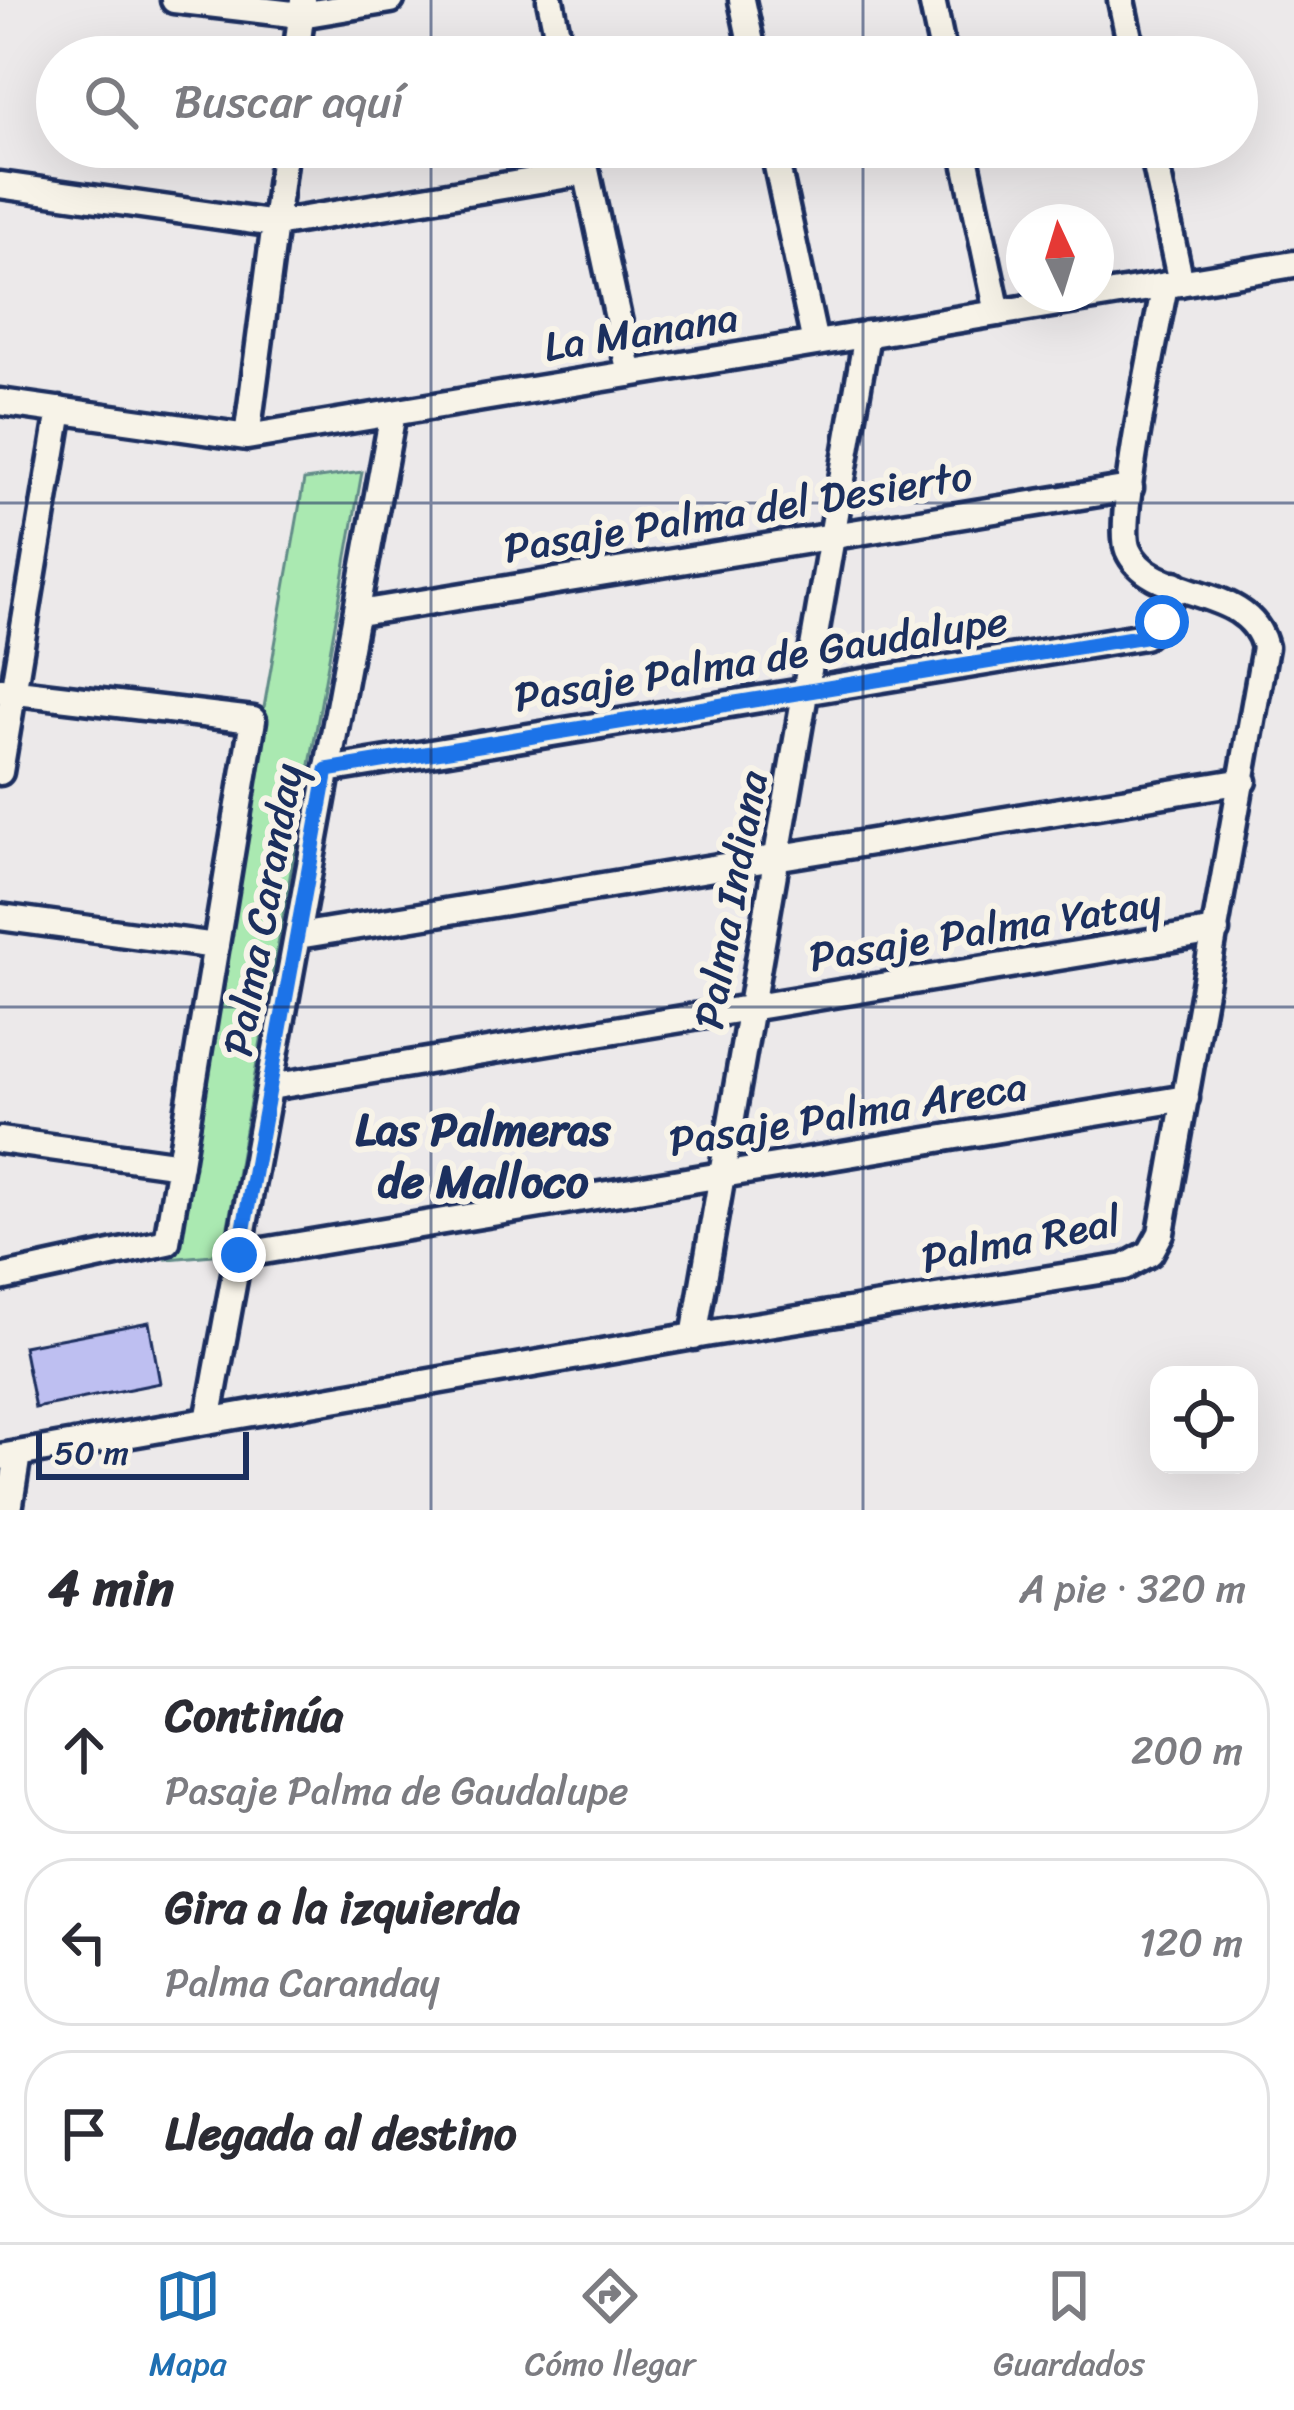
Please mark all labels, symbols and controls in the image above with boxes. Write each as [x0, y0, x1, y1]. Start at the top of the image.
search box [36, 36, 1258, 168]
text: Buscar aquí [174, 62, 403, 142]
icon: search [78, 69, 144, 135]
north arrow [1006, 204, 1114, 312]
street label: La Manana [538, 280, 744, 384]
street label: Pasaje Palma del Desierto [499, 438, 977, 586]
street label: Pasaje Palma de Gaudalupe [509, 583, 1013, 735]
route start [1135, 595, 1189, 649]
street label: Palma Caranday [201, 757, 325, 1062]
street label: Palma Indiana [672, 764, 790, 1035]
street label: Pasaje Palma Yatay [804, 866, 1167, 994]
street label: Pasaje Palma Areca [664, 1049, 1032, 1179]
district label: Las Palmeras de Malloco [355, 1090, 612, 1222]
street label: Palma Real [915, 1184, 1128, 1296]
route end [212, 1228, 266, 1282]
map controls [1150, 1366, 1258, 1474]
button: locate [1150, 1366, 1258, 1474]
text: 50 m [54, 1424, 129, 1482]
scale bar [36, 1426, 249, 1479]
text: 4 min [48, 1543, 174, 1633]
text: A pie · 320 m [1019, 1554, 1246, 1623]
text: Continúa [165, 1676, 343, 1756]
text: 200 m [1131, 1716, 1243, 1785]
icon: ahead [51, 1717, 117, 1783]
text: Pasaje Palma de Gaudalupe [165, 1756, 628, 1825]
text: Gira a la izquierda [165, 1868, 520, 1948]
text: 120 m [1139, 1908, 1243, 1977]
icon: left [51, 1909, 117, 1975]
text: Palma Caranday [165, 1948, 440, 2017]
text: Llegada al destino [165, 2094, 517, 2174]
icon: arrive [51, 2101, 117, 2167]
tab: Mapa [149, 2263, 227, 2393]
tab: Cómo llegar [525, 2263, 695, 2393]
tab: Guardados [993, 2263, 1145, 2393]

